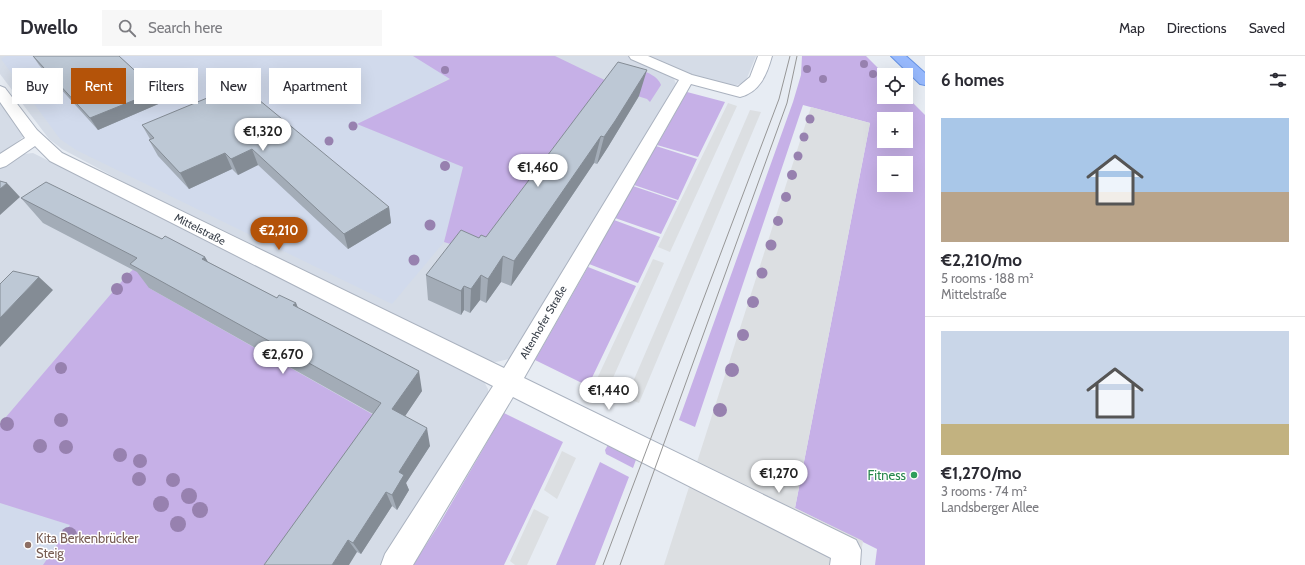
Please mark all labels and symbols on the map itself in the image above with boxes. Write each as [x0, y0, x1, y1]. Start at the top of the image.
pin: €1,320 [230, 118, 296, 152]
pin: €1,460 [505, 154, 571, 188]
street label: Mittelstraße [172, 210, 228, 248]
pin: €2,210 [246, 217, 312, 251]
street label: Altenhofer Straße [516, 283, 570, 361]
pin: €2,670 [250, 341, 316, 375]
pin: €1,440 [576, 377, 642, 411]
pin: €1,270 [746, 460, 812, 494]
place label: Fitness [867, 467, 907, 483]
marker: Fitness [909, 470, 919, 480]
place label: Kita Berkenbrücker Steig [36, 530, 139, 561]
marker: Kita Berkenbrücker Steig [23, 540, 33, 550]

